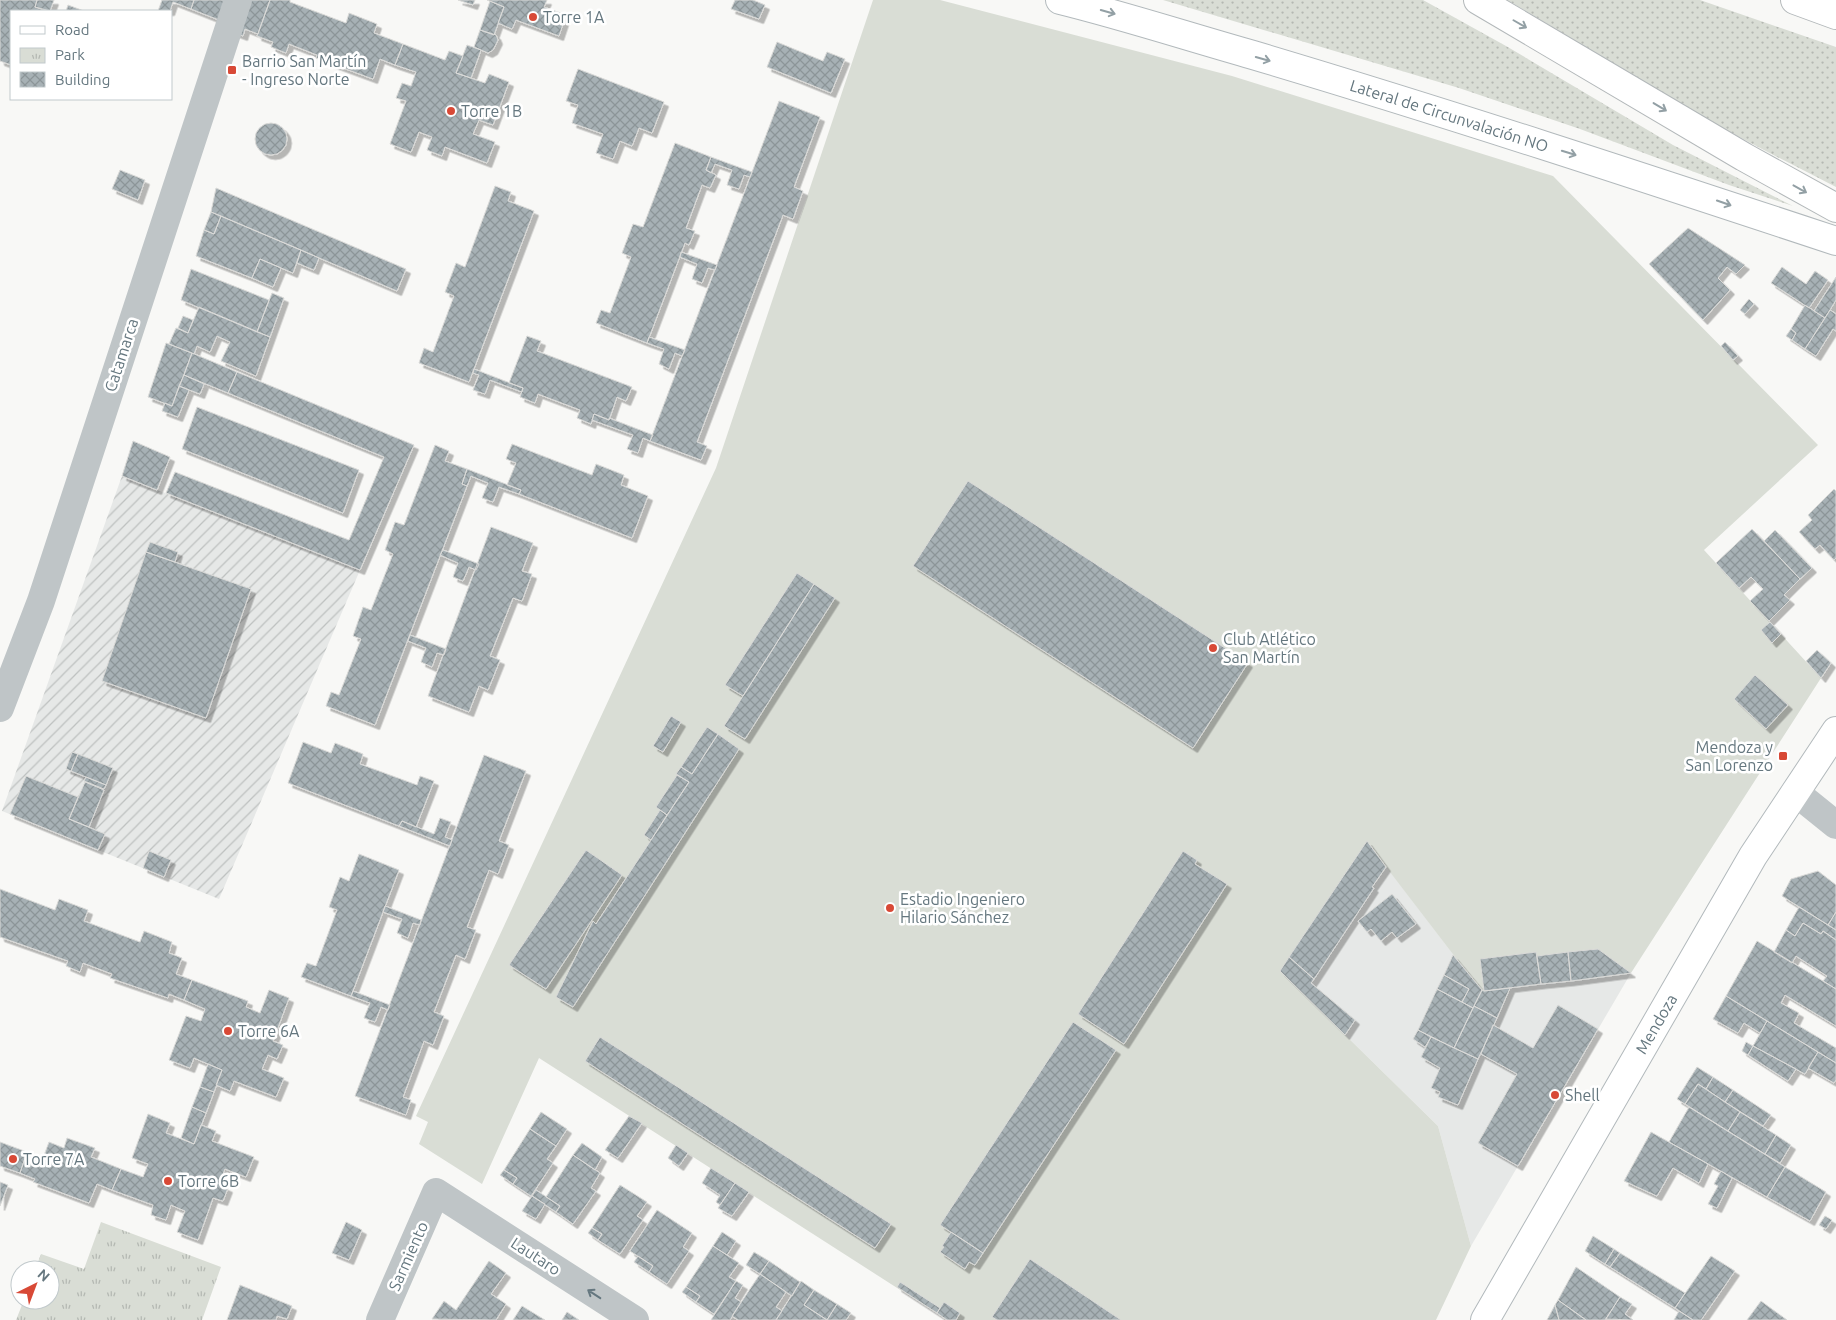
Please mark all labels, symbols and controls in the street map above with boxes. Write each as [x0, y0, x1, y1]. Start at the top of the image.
place label: Torre 1A [543, 8, 605, 26]
one-way arrow [1099, 8, 1115, 18]
legend [10, 10, 172, 100]
marker: Torre 1A [527, 11, 539, 23]
one-way arrow [1513, 20, 1527, 30]
text: Road [55, 21, 90, 38]
text: Park [55, 46, 85, 63]
place label: Barrio San Martín - Ingreso Norte [242, 52, 366, 88]
one-way arrow [1255, 54, 1271, 64]
marker: Barrio San Martín - Ingreso Norte [226, 64, 238, 76]
text: Building [55, 71, 110, 88]
street label: Lateral de Circunvalación NO [1348, 76, 1551, 155]
place label: Torre 1B [461, 102, 522, 120]
one-way arrow [1652, 103, 1666, 113]
marker: Torre 1B [445, 105, 457, 117]
one-way arrow [1561, 149, 1577, 159]
one-way arrow [1793, 184, 1808, 194]
one-way arrow [1715, 199, 1731, 208]
street label: Catamarca [101, 316, 141, 394]
place label: Club Atlético San Martín [1223, 630, 1316, 666]
marker: Club Atlético San Martín [1207, 642, 1219, 654]
place label: Mendoza y San Lorenzo [1685, 738, 1773, 774]
marker: Mendoza y San Lorenzo [1777, 750, 1789, 762]
place label: Estadio Ingeniero Hilario Sánchez [900, 890, 1025, 926]
marker: Estadio Ingeniero Hilario Sánchez [884, 902, 896, 914]
street label: Mendoza [1632, 991, 1680, 1057]
place label: Torre 6A [238, 1022, 300, 1040]
marker: Torre 6A [222, 1025, 234, 1037]
place label: Shell [1565, 1086, 1600, 1104]
marker: Shell [1549, 1089, 1561, 1101]
place label: Torre 7A [23, 1150, 85, 1168]
marker: Torre 7A [7, 1153, 19, 1165]
place label: Torre 6B [178, 1172, 239, 1190]
marker: Torre 6B [162, 1175, 174, 1187]
street label: Sarmiento [385, 1219, 431, 1293]
street label: Lautaro [508, 1233, 564, 1279]
north arrow [10, 1260, 60, 1310]
text: N [34, 1266, 53, 1285]
one-way arrow [587, 1288, 601, 1299]

